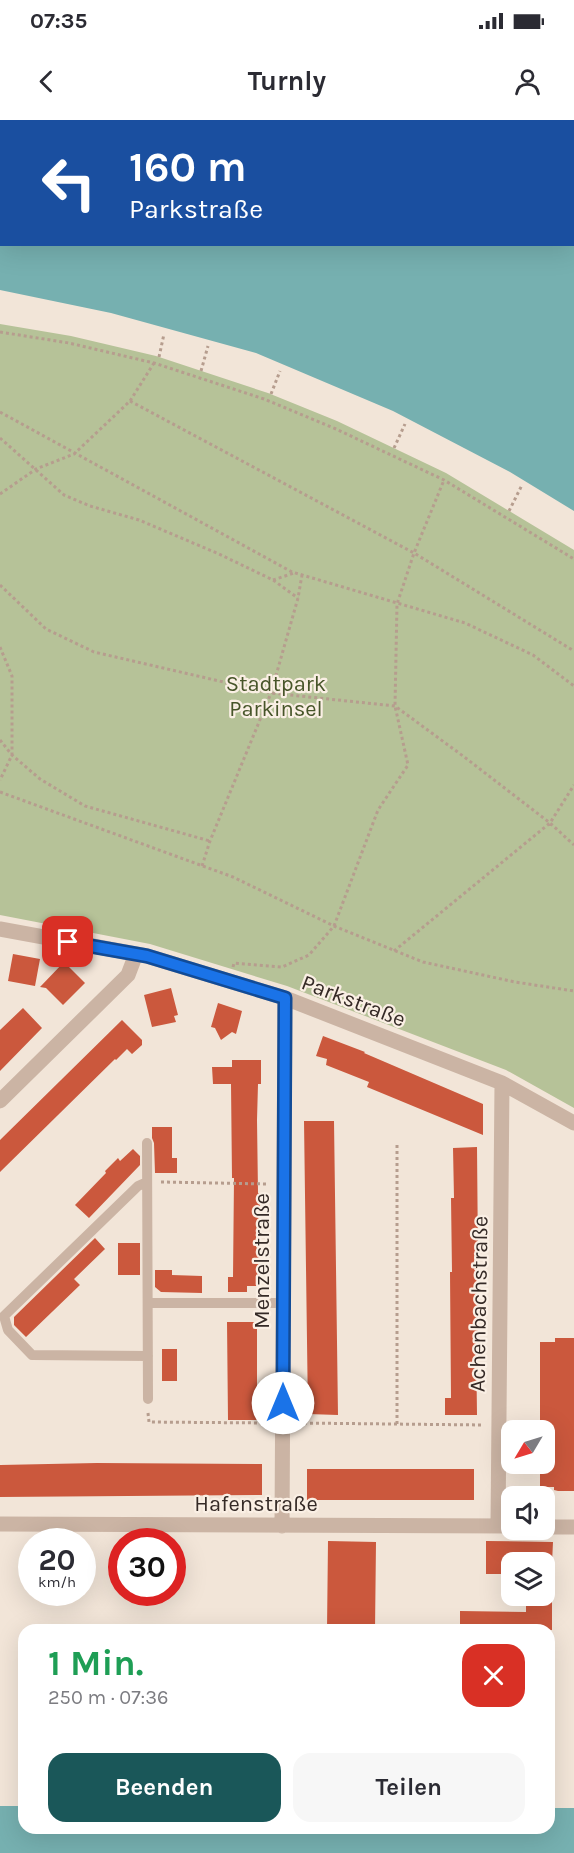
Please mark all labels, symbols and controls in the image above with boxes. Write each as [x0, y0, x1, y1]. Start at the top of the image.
text: 07:35 [30, 8, 87, 34]
icon: back [30, 65, 63, 98]
text: Turnly [248, 65, 326, 97]
icon: person [511, 65, 544, 98]
text: 160 m [129, 142, 247, 192]
icon: left [30, 144, 108, 222]
text: Parkstraße [129, 193, 263, 225]
park label: Stadtpark Parkinsel [226, 671, 326, 722]
pin [42, 916, 93, 967]
icon: arrive [51, 925, 84, 958]
street label: Parkstraße [298, 969, 409, 1033]
street label: Menzelstraße [249, 1193, 275, 1329]
street label: Achenbachstraße [464, 1216, 494, 1392]
position arrow [251, 1371, 315, 1435]
north arrow [501, 1420, 555, 1474]
map controls [501, 1420, 555, 1606]
button: sound [501, 1486, 555, 1540]
street label: Hafenstraße [194, 1491, 318, 1517]
speed limit sign: 30 [108, 1528, 186, 1606]
text: 20 [38, 1542, 76, 1578]
button: layers [501, 1552, 555, 1606]
text: km/h [38, 1573, 76, 1591]
text: 1 Min. [48, 1642, 143, 1684]
button: close [462, 1644, 525, 1707]
text: 250 m · 07:36 [48, 1686, 168, 1709]
button: Beenden [48, 1753, 281, 1822]
button: Teilen [293, 1753, 525, 1822]

